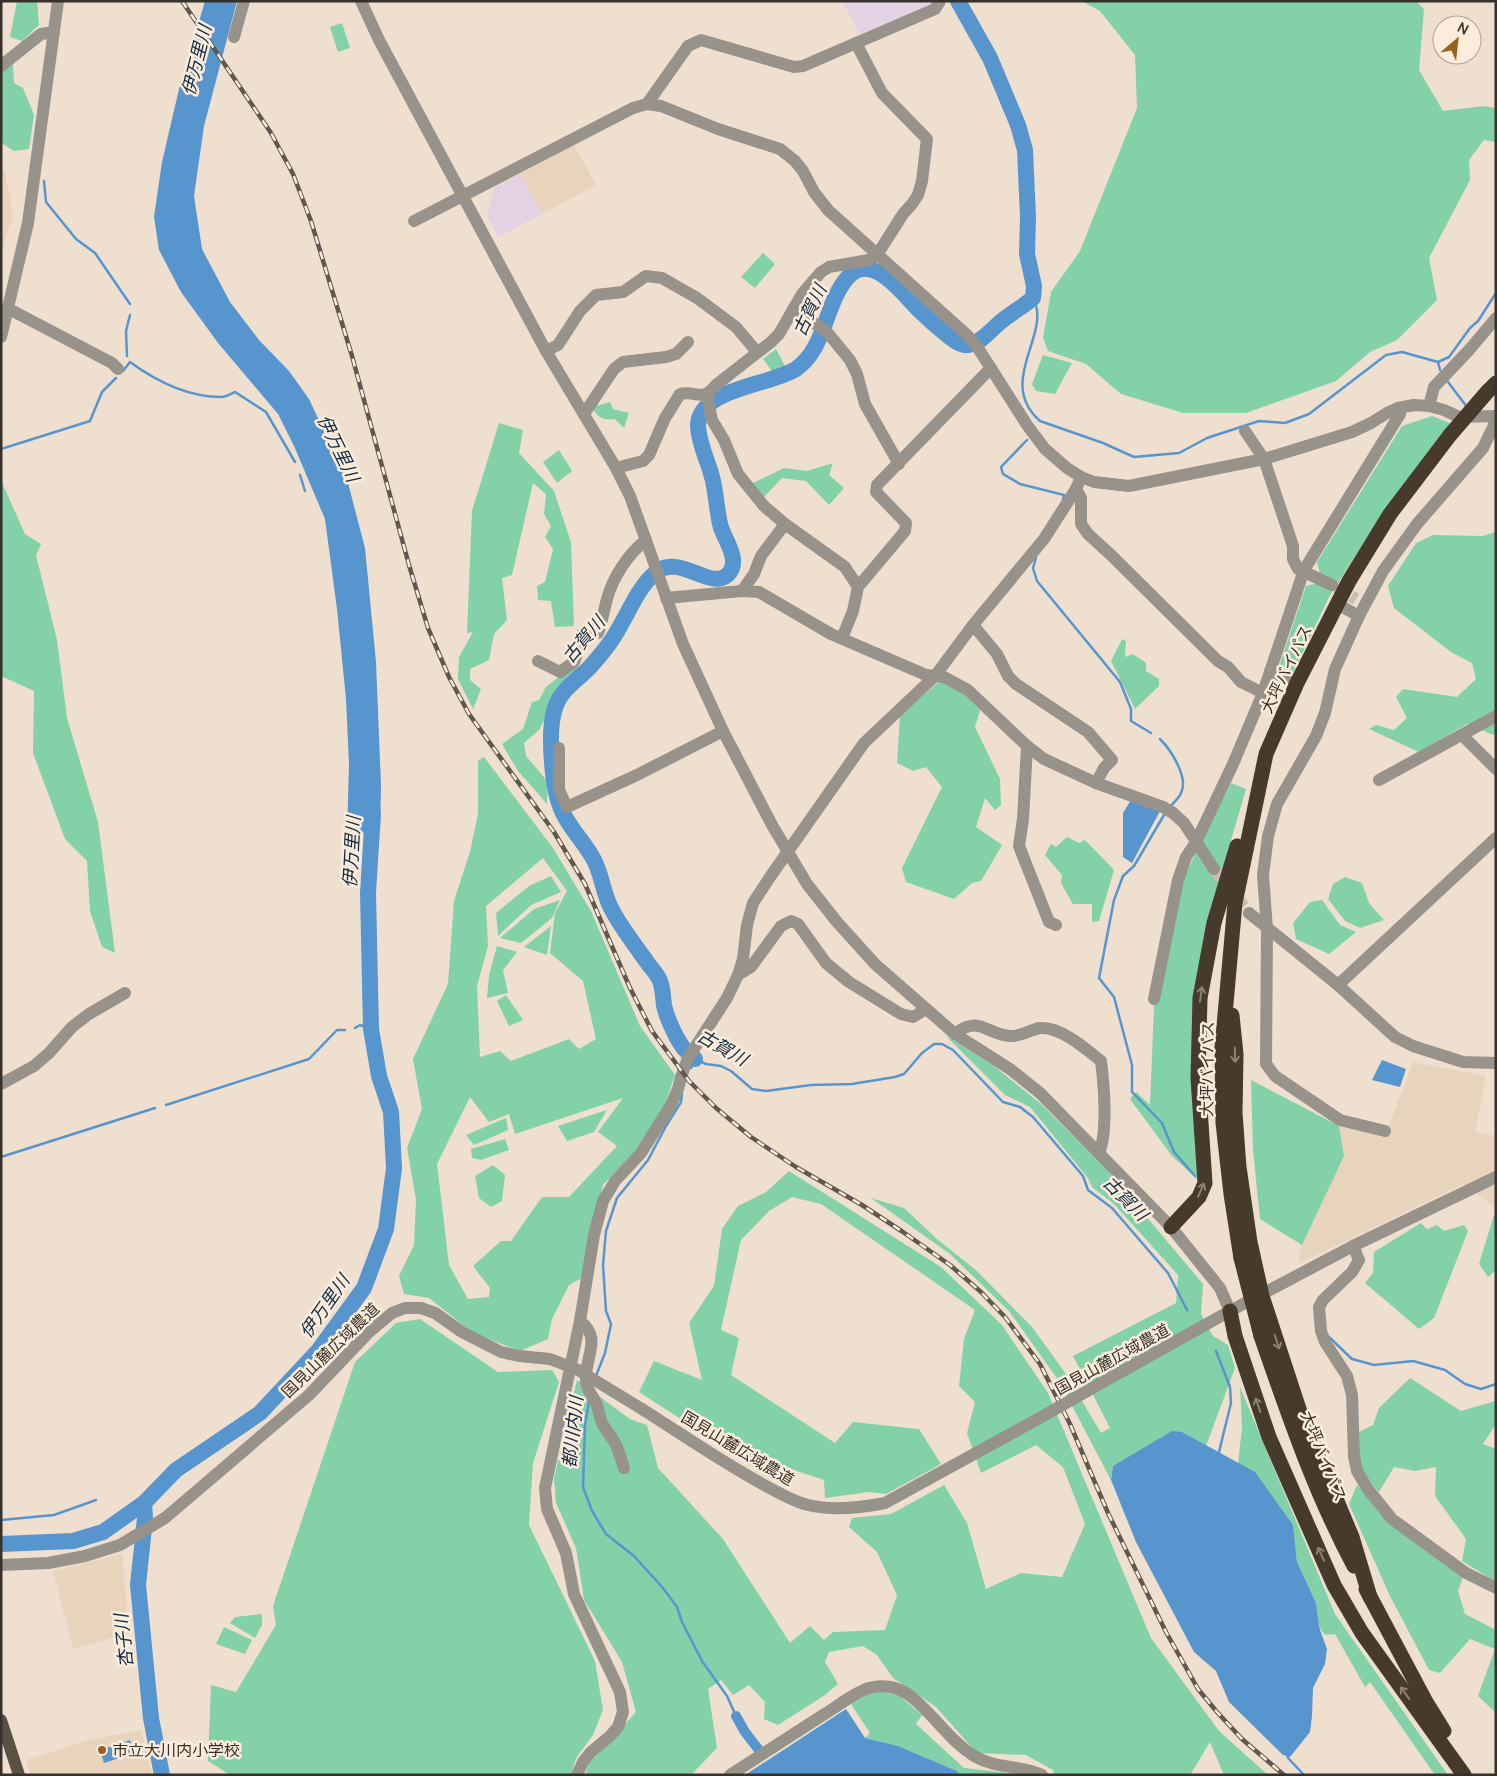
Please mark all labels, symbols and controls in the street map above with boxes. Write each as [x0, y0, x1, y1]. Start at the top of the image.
north arrow [1432, 15, 1482, 65]
text: N [1454, 17, 1472, 39]
water label: 伊万里川 [176, 20, 217, 98]
water label: 古賀川 [787, 279, 832, 340]
water label: 伊万里川 [312, 410, 366, 487]
water label: 古賀川 [556, 609, 611, 667]
street label: 大坪バイパス [1255, 621, 1317, 717]
water label: 伊万里川 [337, 813, 365, 889]
one-way arrow [1196, 986, 1206, 1002]
street label: 大坪バイパス [1195, 1021, 1219, 1117]
water label: 古賀川 [694, 1023, 754, 1072]
one-way arrow [1230, 1046, 1240, 1063]
water label: 古賀川 [1098, 1170, 1155, 1227]
one-way arrow [1197, 1183, 1207, 1198]
water label: 伊万里川 [294, 1268, 356, 1342]
street label: 国見山麓広域農道 [276, 1298, 384, 1402]
street label: 国見山麓広域農道 [1051, 1318, 1173, 1400]
one-way arrow [1273, 1334, 1282, 1349]
water label: 都川内川 [556, 1393, 588, 1469]
one-way arrow [1253, 1397, 1262, 1413]
street label: 国見山麓広域農道 [677, 1406, 799, 1490]
street label: 大坪バイパス [1296, 1408, 1352, 1504]
one-way arrow [1315, 1547, 1325, 1562]
water label: 杏子川 [108, 1611, 138, 1669]
one-way arrow [1400, 1686, 1410, 1700]
place label: 市立大川内小学校 [112, 1739, 240, 1761]
marker: 市立大川内小学校 [96, 1744, 108, 1756]

